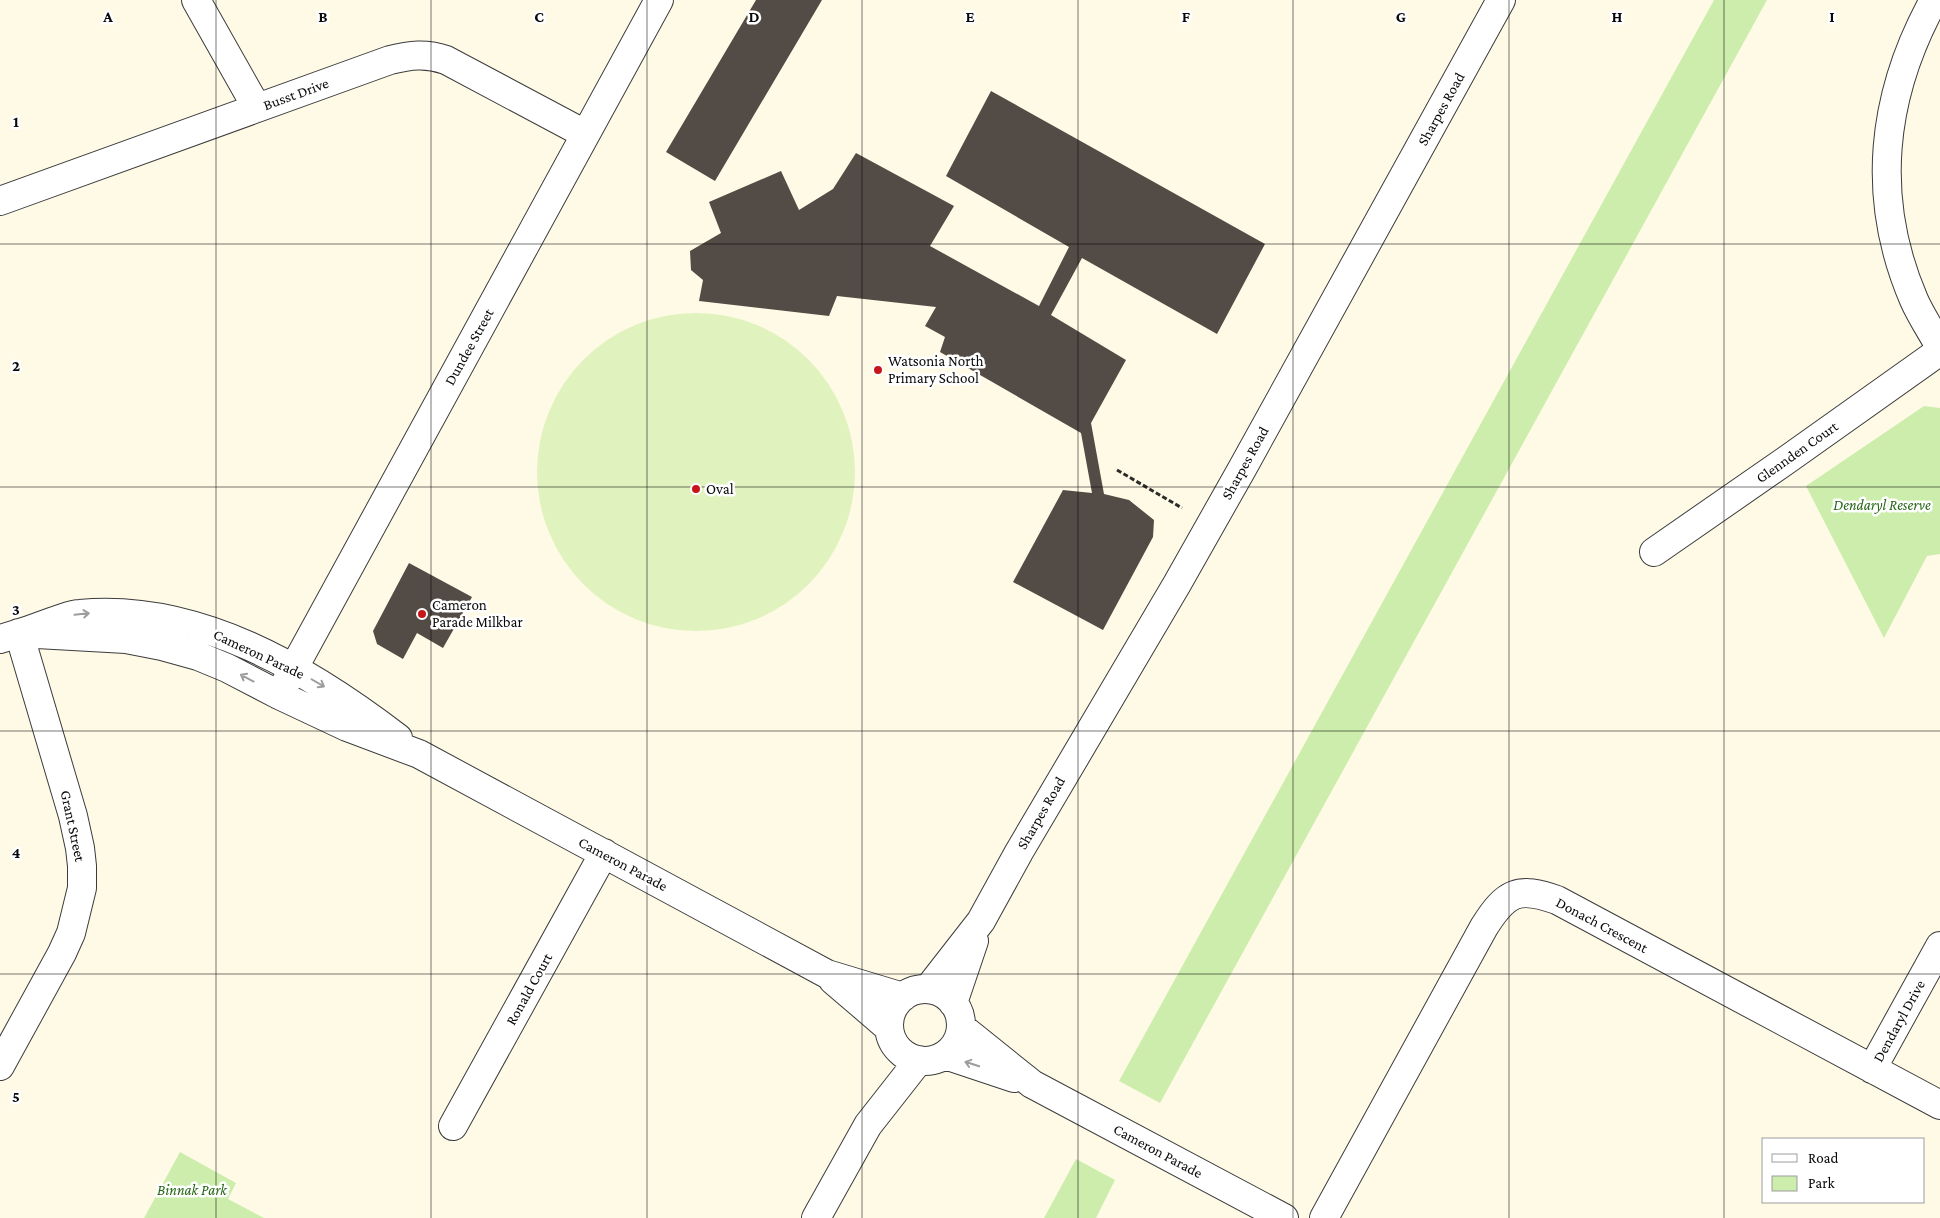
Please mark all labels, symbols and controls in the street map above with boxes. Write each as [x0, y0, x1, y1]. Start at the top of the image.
text: A [102, 8, 113, 25]
text: B [318, 8, 328, 25]
text: C [534, 8, 544, 25]
text: D [748, 8, 760, 25]
text: E [965, 8, 975, 25]
text: F [1182, 8, 1191, 25]
text: G [1396, 8, 1406, 25]
text: H [1612, 8, 1623, 25]
text: I [1829, 8, 1835, 25]
street label: Sharpes Road [1414, 70, 1469, 149]
street label: Busst Drive [261, 75, 331, 113]
text: 1 [13, 113, 19, 130]
street label: Dundee Street [441, 305, 497, 388]
place label: Watsonia North Primary School [888, 353, 984, 387]
text: 2 [12, 357, 20, 374]
marker: Watsonia North Primary School [872, 364, 884, 376]
street label: Glennden Court [1753, 417, 1842, 486]
street label: Sharpes Road [1218, 424, 1273, 503]
place label: Oval [706, 481, 734, 497]
marker: Oval [690, 483, 702, 495]
park label: Dendaryl Reserve [1833, 497, 1931, 514]
place label: Cameron Parade Milkbar [432, 597, 524, 630]
text: 3 [12, 601, 20, 618]
marker: Cameron Parade Milkbar [416, 608, 428, 620]
one-way arrow [74, 609, 90, 619]
street label: Cameron Parade [211, 626, 307, 682]
one-way arrow [240, 673, 255, 682]
one-way arrow [310, 678, 325, 688]
street label: Sharpes Road [1014, 774, 1069, 853]
street label: Grant Street [58, 789, 89, 864]
street label: Cameron Parade [576, 834, 671, 894]
text: 4 [12, 844, 21, 861]
street label: Donach Crescent [1553, 894, 1652, 956]
street label: Ronald Court [503, 949, 556, 1028]
street label: Dendaryl Drive [1870, 977, 1929, 1065]
one-way arrow [965, 1059, 980, 1068]
text: 5 [12, 1088, 20, 1105]
street label: Cameron Parade [1111, 1121, 1206, 1181]
legend [1762, 1138, 1925, 1203]
text: Road [1808, 1150, 1839, 1166]
text: Park [1808, 1175, 1835, 1191]
park label: Binnak Park [157, 1182, 228, 1198]

